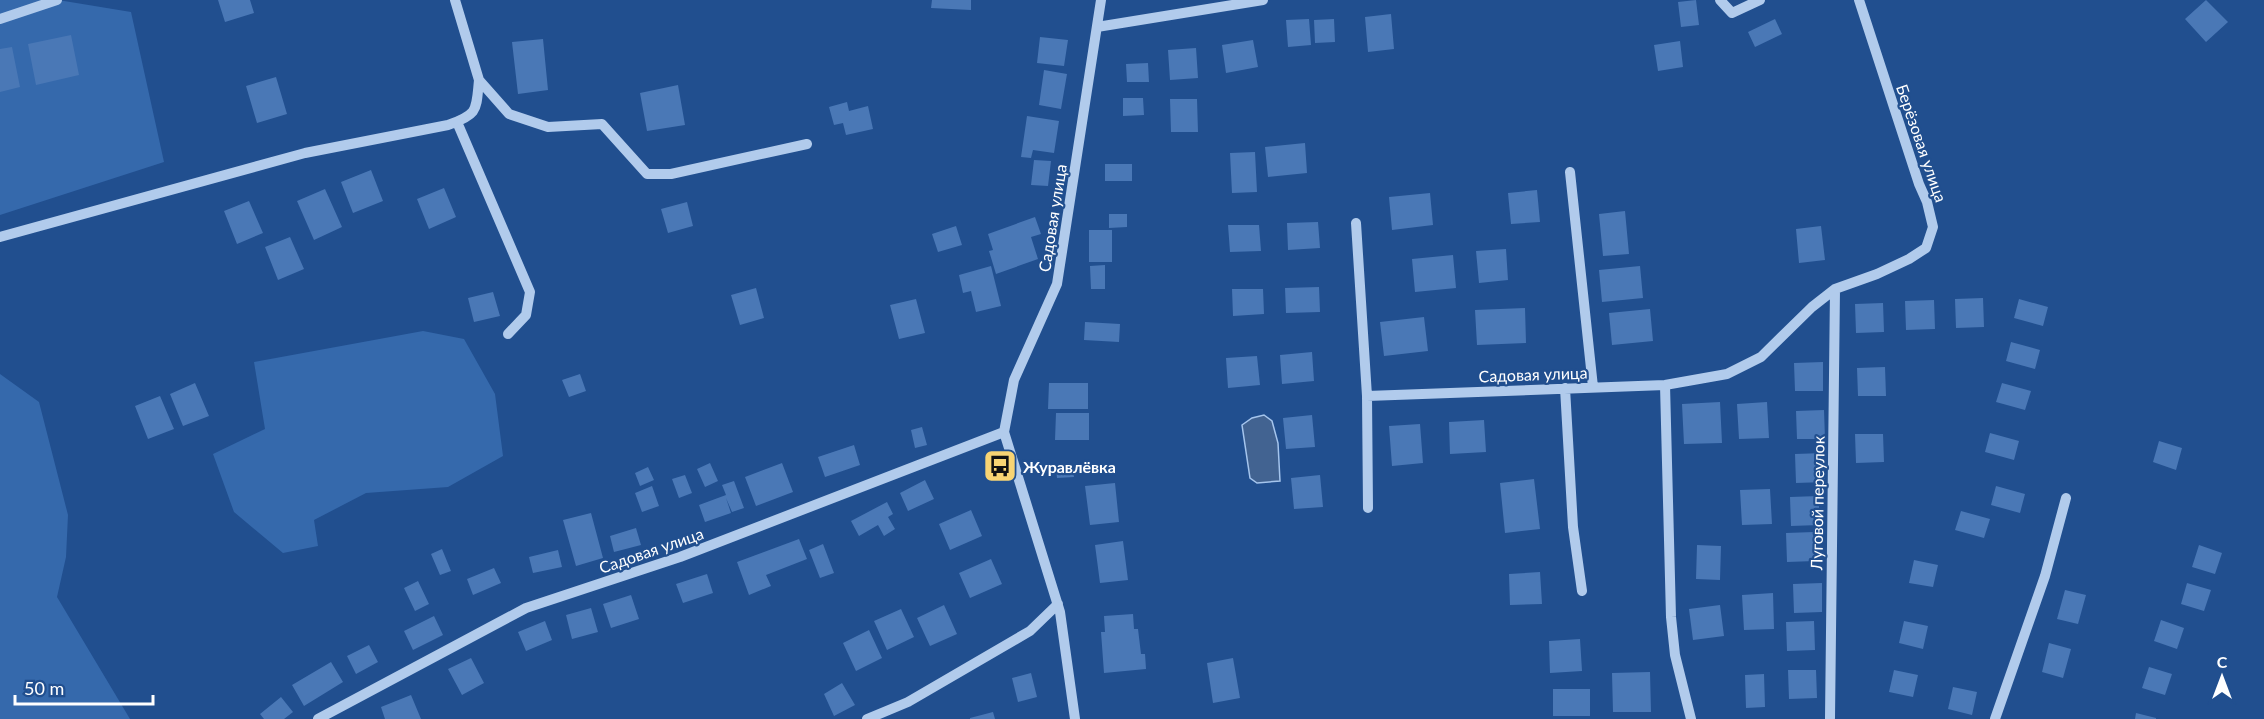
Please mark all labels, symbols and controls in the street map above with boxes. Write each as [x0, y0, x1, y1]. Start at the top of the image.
street label: Берёзовая улица [1893, 81, 1951, 205]
street label: Садовая улица [1034, 163, 1070, 273]
street label: Садовая улица [1478, 363, 1588, 385]
street label: Луговой переулок [1806, 435, 1828, 571]
bus stop icon: Журавлёвка [982, 448, 1018, 484]
place label: Журавлёвка [1023, 457, 1116, 476]
street label: Садовая улица [596, 523, 706, 577]
north arrow [2192, 647, 2252, 707]
text: С [2217, 652, 2228, 671]
scale bar [15, 668, 153, 706]
text: 50 m [24, 677, 64, 699]

